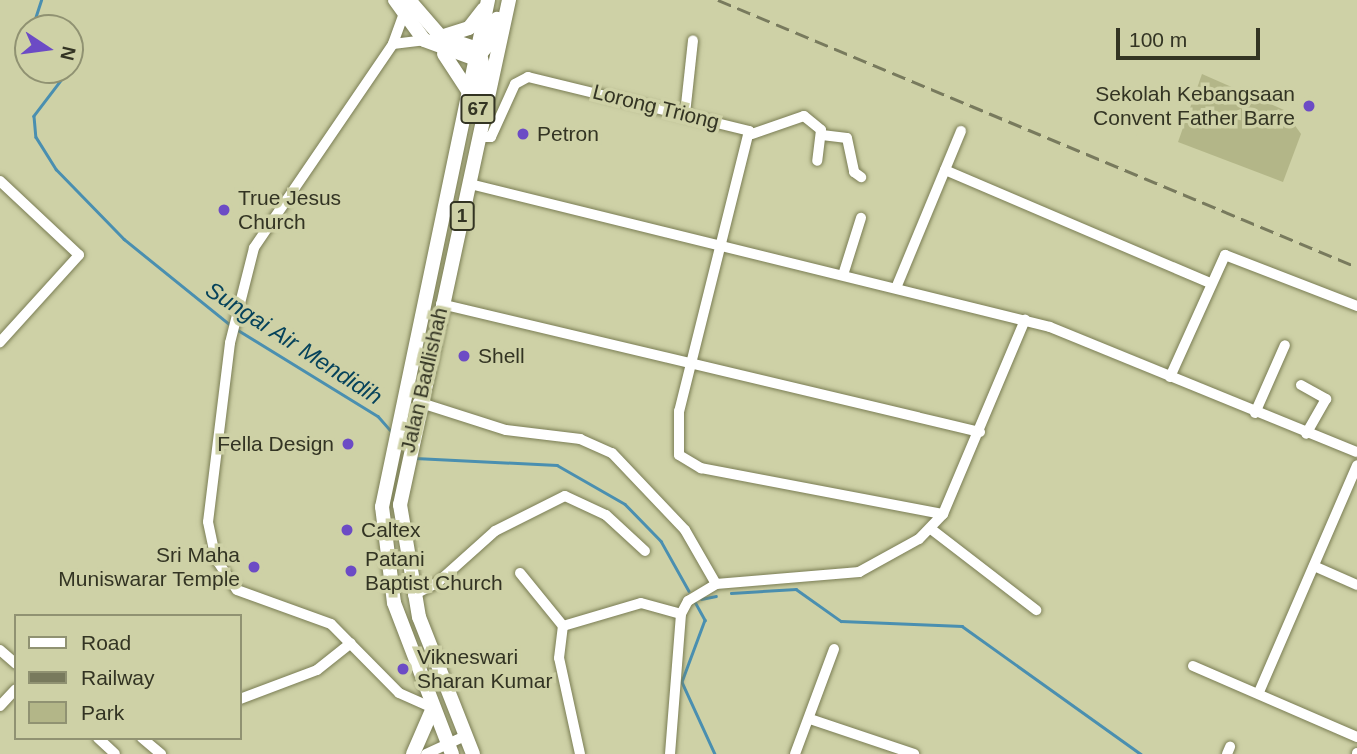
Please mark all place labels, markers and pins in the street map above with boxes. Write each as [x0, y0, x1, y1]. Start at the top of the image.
place label: Sekolah Kebangsaan Convent Father Barre [1093, 81, 1295, 131]
marker: Sekolah Kebangsaan Convent Father Barre [1301, 98, 1317, 114]
place label: Petron [537, 121, 599, 147]
marker: Petron [515, 126, 531, 142]
place label: True Jesus Church [238, 185, 341, 235]
marker: True Jesus Church [216, 202, 232, 218]
place label: Shell [478, 343, 525, 369]
marker: Shell [456, 348, 472, 364]
place label: Fella Design [217, 431, 334, 457]
marker: Fella Design [340, 436, 356, 452]
place label: Caltex [361, 517, 421, 543]
marker: Caltex [339, 522, 355, 538]
place label: Sri Maha Muniswarar Temple [58, 542, 240, 592]
place label: Patani Baptist Church [365, 546, 503, 596]
marker: Sri Maha Muniswarar Temple [246, 559, 262, 575]
marker: Patani Baptist Church [343, 563, 359, 579]
place label: Vikneswari Sharan Kumar [417, 644, 552, 694]
marker: Vikneswari Sharan Kumar [395, 661, 411, 677]

